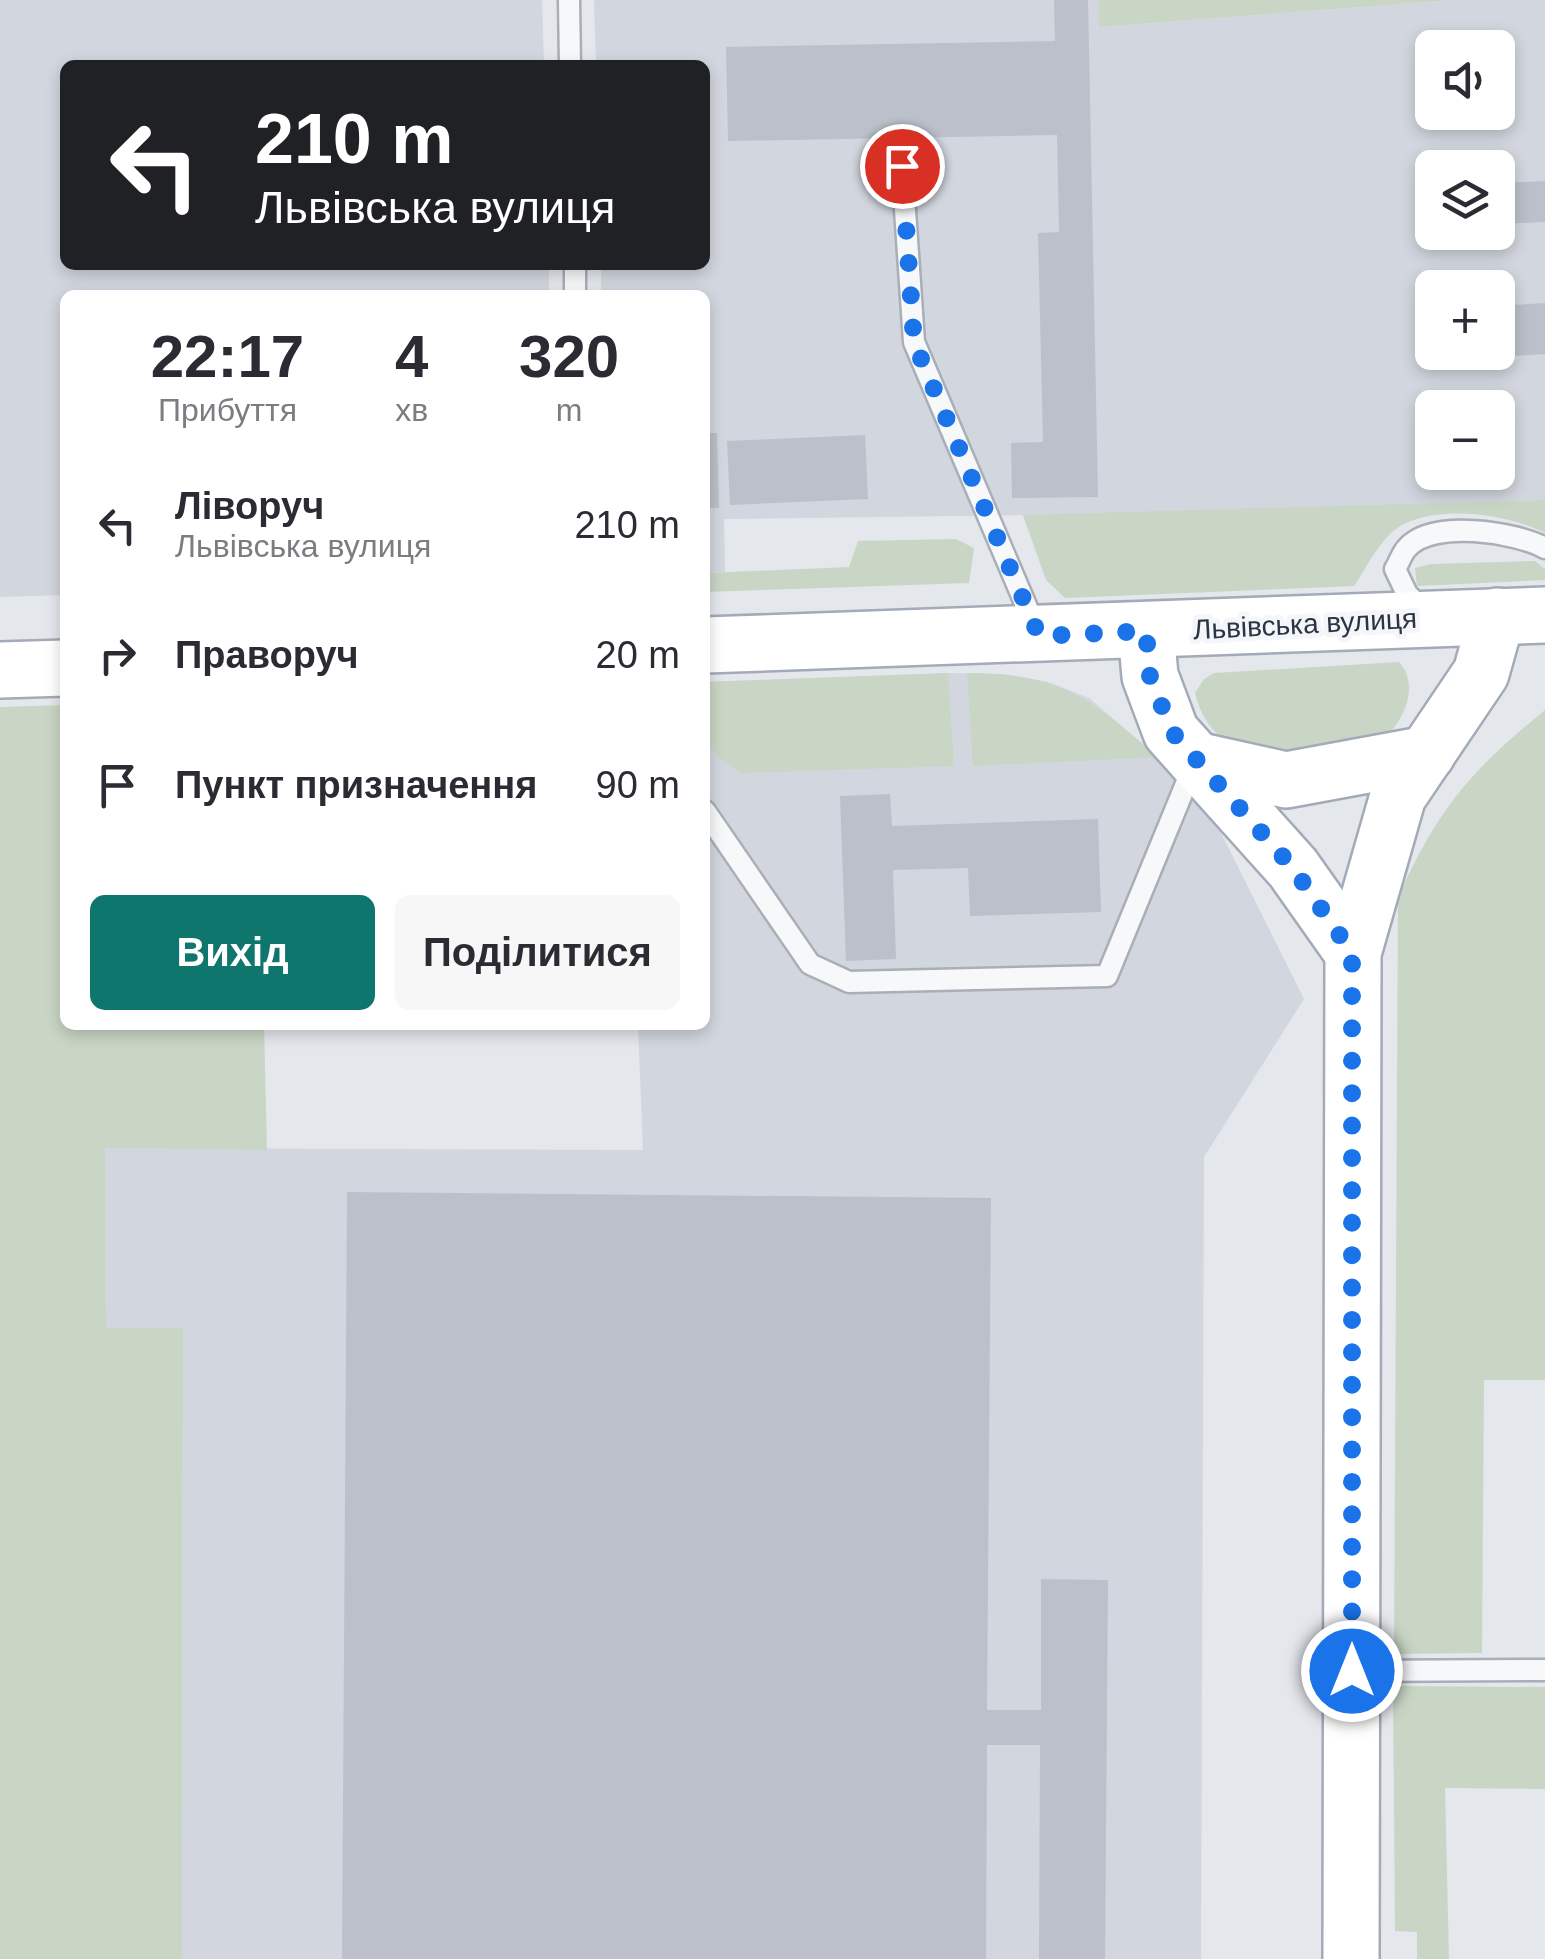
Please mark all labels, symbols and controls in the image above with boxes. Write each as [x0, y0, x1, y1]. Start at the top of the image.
map controls [1415, 30, 1515, 490]
button: sound [1415, 30, 1515, 130]
icon: left [90, 100, 220, 230]
text: 210 m [255, 100, 453, 178]
pin [860, 124, 945, 209]
icon: arrive [875, 139, 930, 194]
button: layers [1415, 150, 1515, 250]
text: Львівська вулиця [255, 182, 615, 233]
button: + [1415, 270, 1515, 370]
text: 22:17 [151, 323, 304, 390]
text: 4 [395, 323, 428, 390]
text: 320 [519, 323, 619, 390]
button: − [1415, 390, 1515, 490]
text: Прибуття [158, 392, 297, 428]
text: хв [395, 392, 428, 428]
text: m [556, 392, 582, 428]
text: Ліворуч [175, 485, 324, 527]
icon: left [90, 498, 145, 553]
text: 210 m [574, 504, 680, 546]
text: Львівська вулиця [175, 528, 431, 564]
street label: Львівська вулиця [1192, 603, 1418, 645]
icon: right [90, 628, 145, 683]
text: Праворуч [175, 634, 359, 676]
text: 20 m [596, 634, 680, 676]
icon: arrive [90, 758, 145, 813]
text: Пункт призначення [175, 764, 537, 806]
text: 90 m [596, 764, 680, 806]
button: Вихід [90, 895, 375, 1010]
button: Поділитися [395, 895, 680, 1010]
position arrow [1300, 1619, 1404, 1723]

